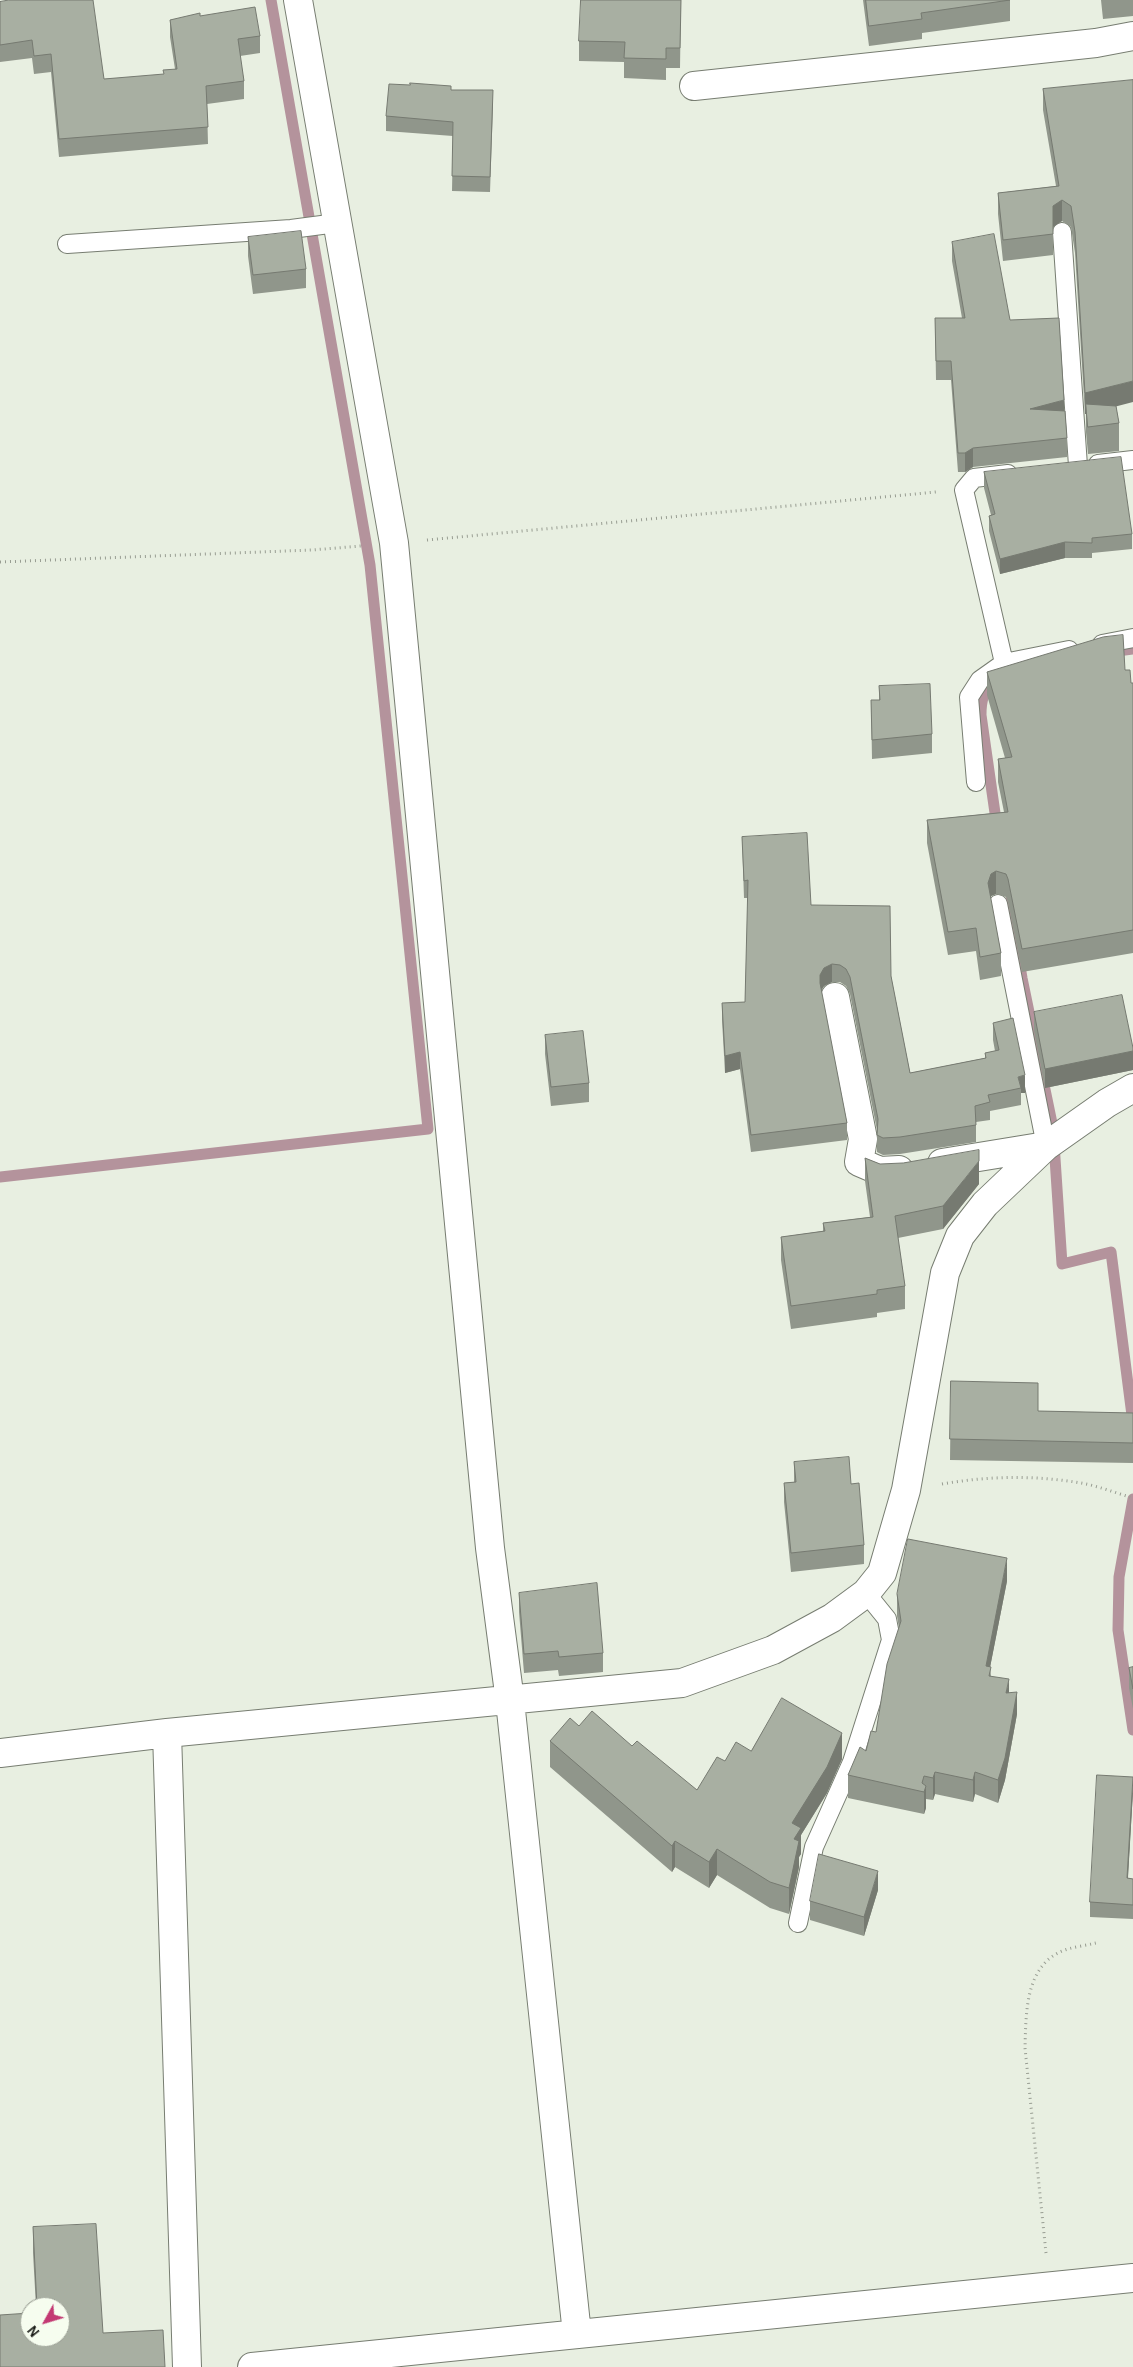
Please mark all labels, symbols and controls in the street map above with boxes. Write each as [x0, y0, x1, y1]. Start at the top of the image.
north arrow [20, 2297, 70, 2347]
text: N [26, 2323, 43, 2339]

